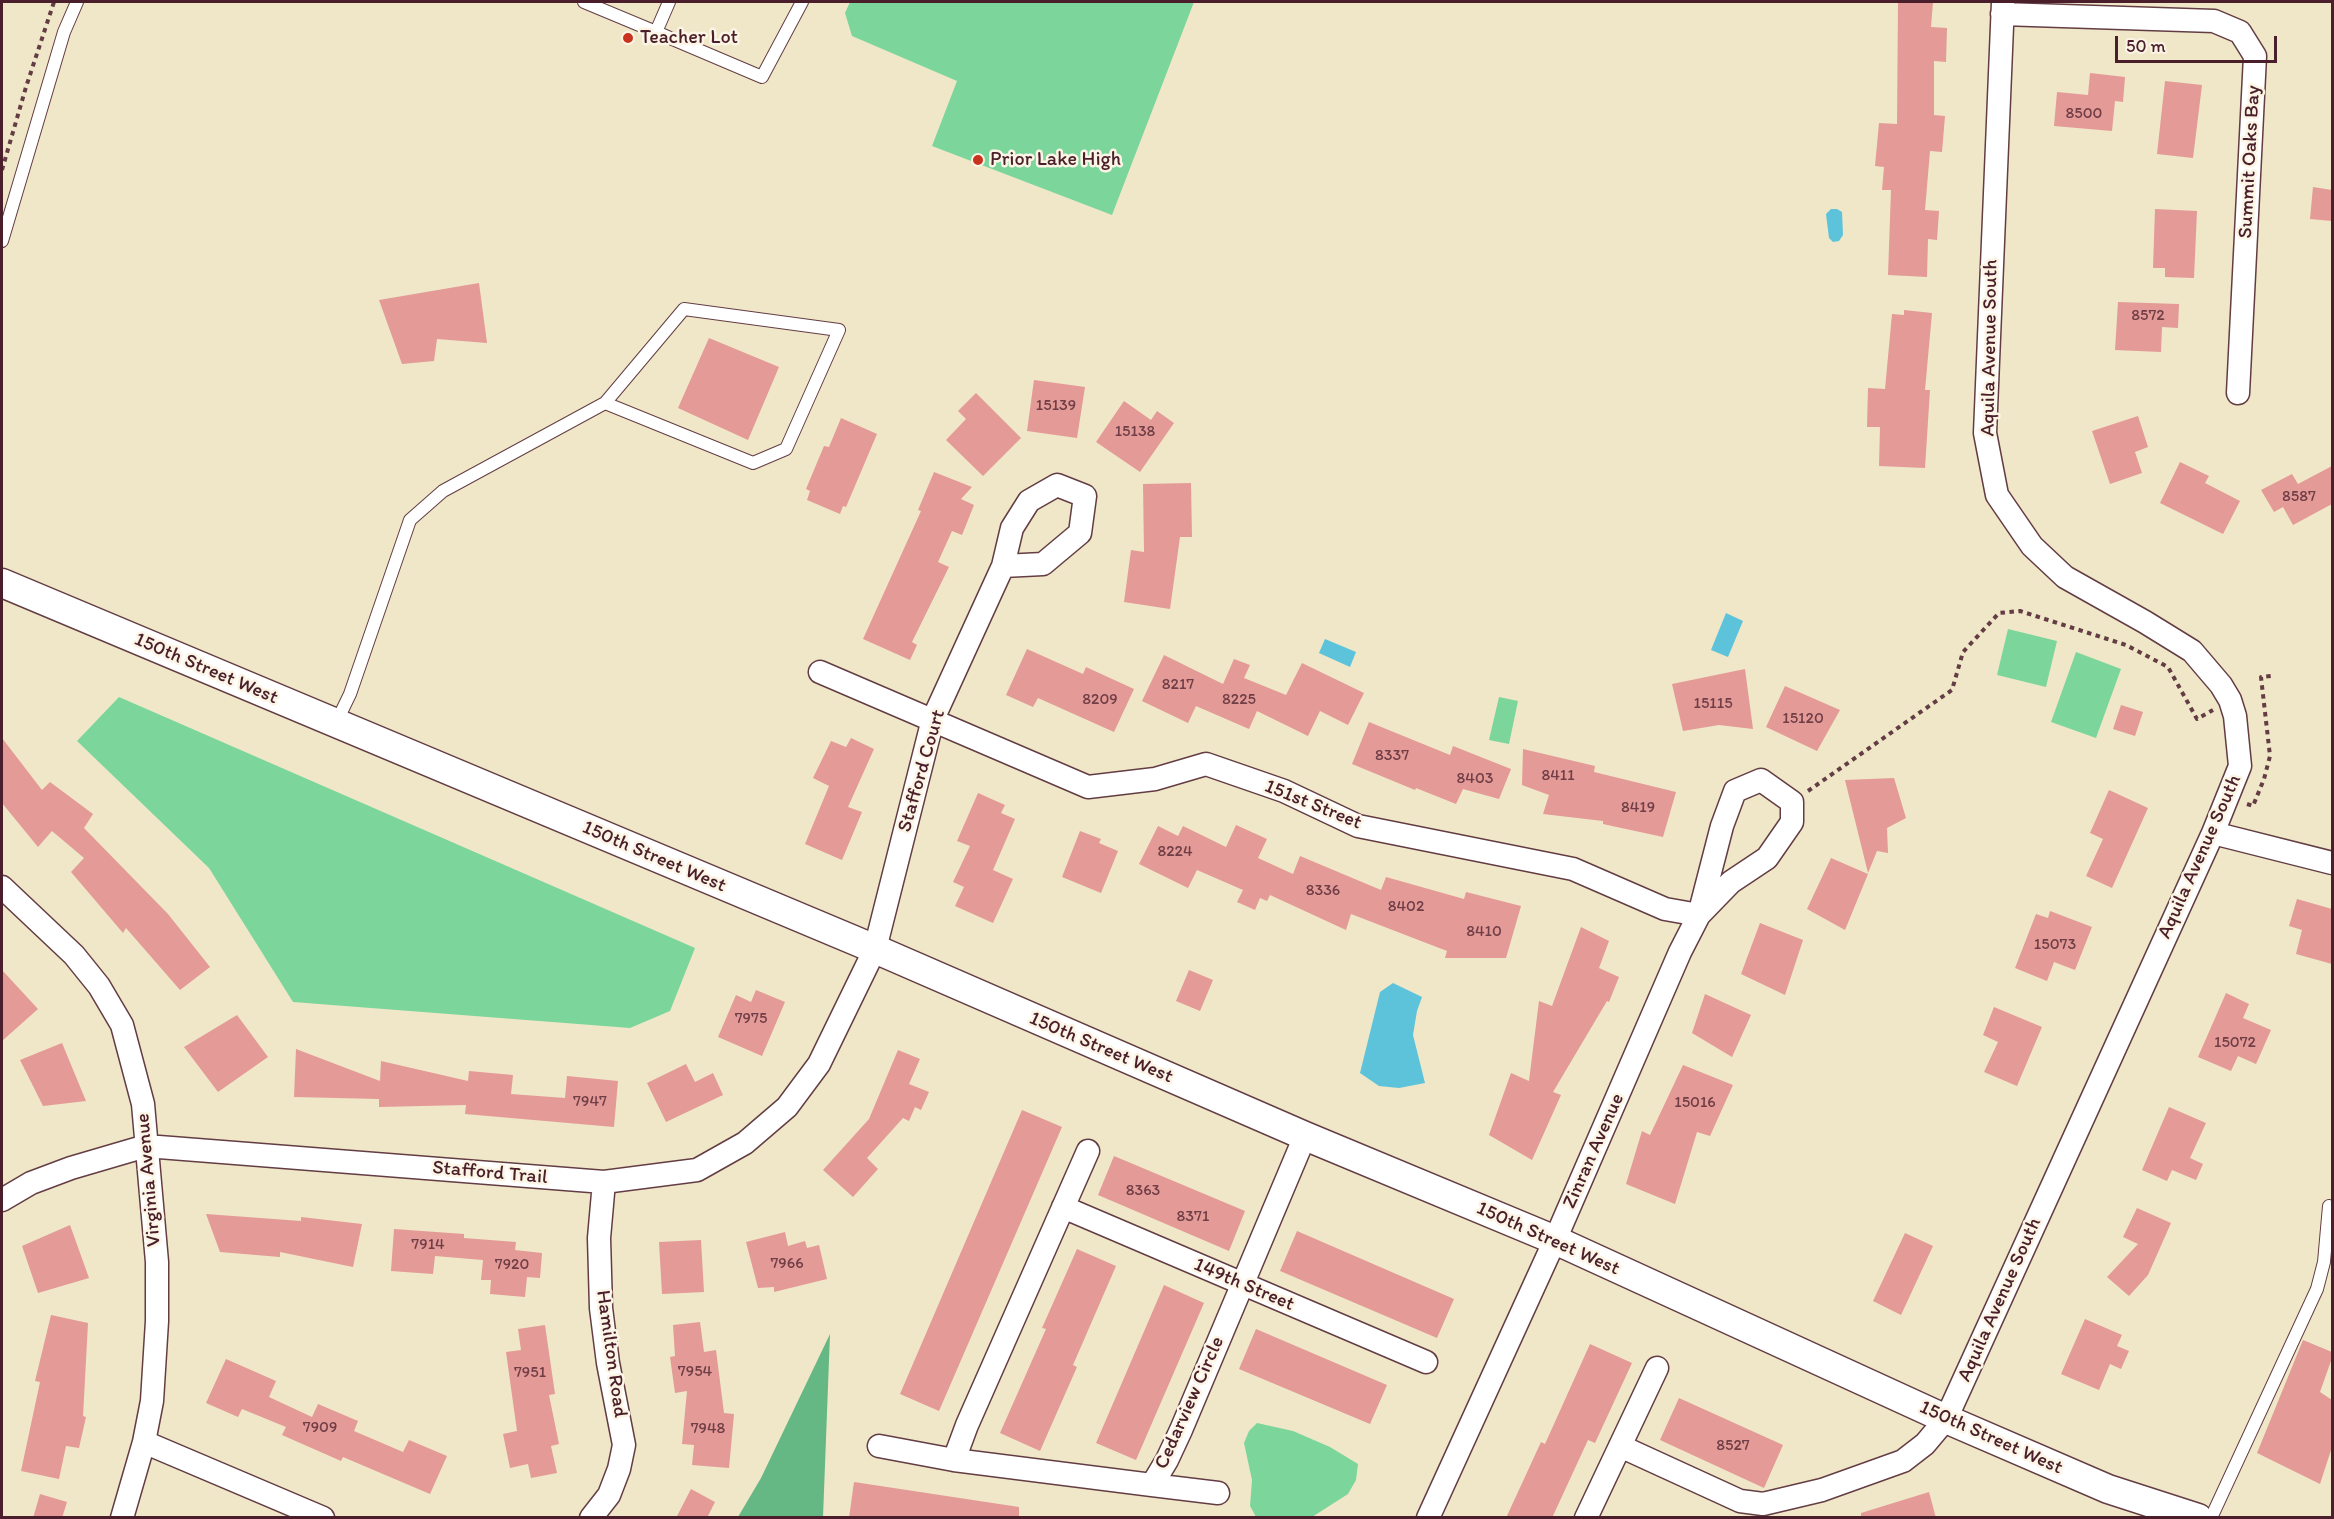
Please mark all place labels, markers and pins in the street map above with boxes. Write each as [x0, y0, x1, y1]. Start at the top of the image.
place label: Teacher Lot [640, 26, 738, 50]
marker: Teacher Lot [621, 31, 635, 45]
place label: Prior Lake High [990, 148, 1121, 172]
marker: Prior Lake High [971, 153, 985, 167]

